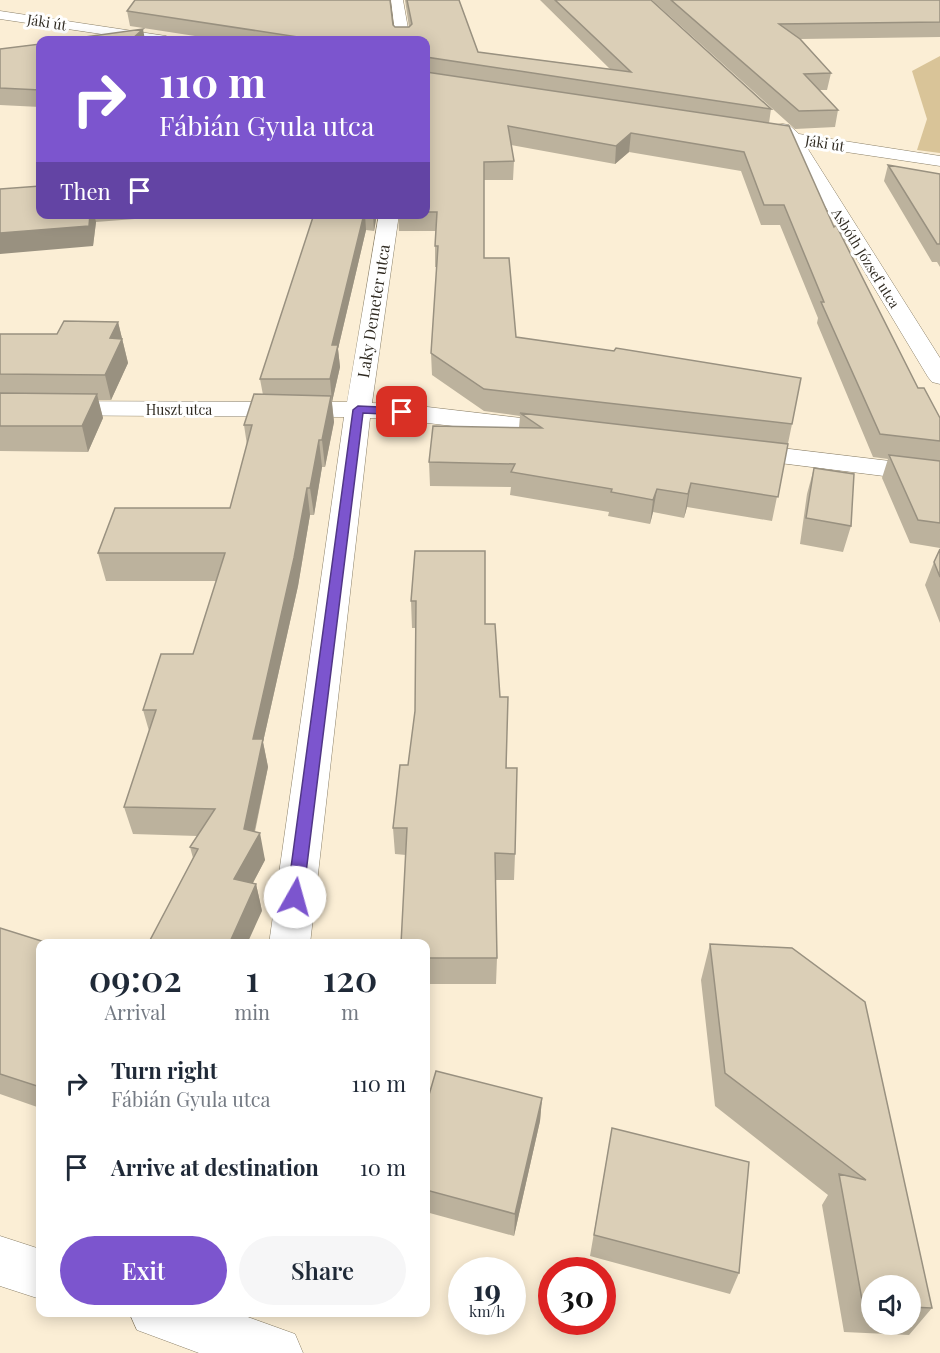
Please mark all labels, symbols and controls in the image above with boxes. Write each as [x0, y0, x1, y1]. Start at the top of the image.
street label: Jáki út [25, 9, 69, 35]
text: 110 m [159, 53, 266, 109]
icon: right [60, 60, 138, 138]
text: Fábián Gyula utca [159, 107, 374, 143]
street label: Jáki út [803, 130, 847, 156]
icon: arrive [123, 174, 156, 207]
text: Then [60, 176, 111, 206]
street label: Asbóth József utca [827, 204, 904, 312]
street label: Laky Demeter utca [352, 243, 394, 379]
pin [376, 386, 427, 437]
icon: arrive [385, 395, 418, 428]
street label: Huszt utca [146, 400, 212, 419]
position arrow [263, 865, 327, 929]
text: 09:02 [89, 953, 182, 1001]
text: 1 [245, 953, 259, 1001]
text: 120 [323, 953, 377, 1001]
text: Arrival [104, 998, 166, 1025]
text: min [235, 998, 270, 1025]
text: m [341, 998, 359, 1025]
text: Turn right [111, 1055, 217, 1085]
icon: right [60, 1067, 93, 1100]
text: 110 m [352, 1068, 406, 1098]
text: Fábián Gyula utca [111, 1085, 271, 1112]
icon: arrive [60, 1151, 93, 1184]
text: Arrive at destination [111, 1152, 319, 1182]
text: 10 m [360, 1152, 406, 1182]
button: Exit [60, 1236, 227, 1305]
button: Share [239, 1236, 406, 1305]
speed limit sign: 30 [538, 1257, 616, 1335]
text: 19 [473, 1269, 501, 1309]
map controls [861, 1275, 921, 1335]
button: sound [861, 1275, 921, 1335]
text: km/h [469, 1301, 505, 1321]

